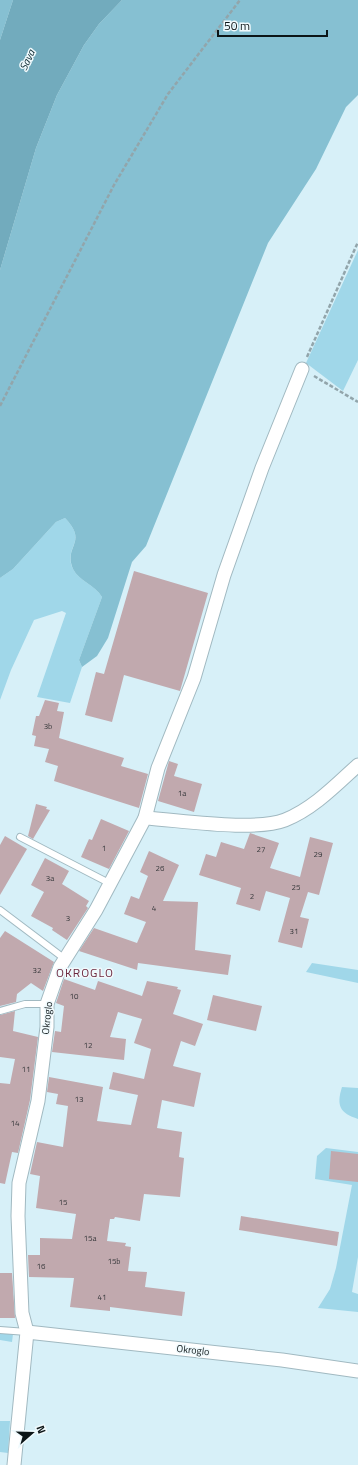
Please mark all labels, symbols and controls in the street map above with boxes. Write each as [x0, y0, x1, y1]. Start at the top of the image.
scale bar [218, 12, 327, 38]
text: 50 m [224, 16, 250, 35]
water label: Sava [15, 46, 39, 73]
house number: 3b [44, 720, 52, 732]
house number: 1a [178, 787, 186, 799]
house number: 1 [102, 842, 106, 854]
house number: 27 [257, 843, 265, 855]
house number: 29 [314, 848, 323, 860]
house number: 26 [156, 862, 165, 874]
house number: 3a [46, 872, 54, 884]
house number: 25 [292, 881, 301, 893]
house number: 2 [250, 890, 254, 902]
house number: 4 [152, 902, 157, 914]
house number: 3 [66, 912, 70, 924]
house number: 31 [290, 925, 298, 937]
district label: OKROGLO [56, 963, 114, 982]
house number: 32 [33, 964, 41, 976]
house number: 10 [70, 990, 79, 1002]
street label: Okroglo [38, 1001, 56, 1035]
house number: 12 [84, 1039, 92, 1051]
house number: 11 [22, 1063, 30, 1075]
house number: 13 [75, 1093, 83, 1105]
house number: 14 [11, 1117, 20, 1129]
house number: 15 [59, 1196, 68, 1208]
house number: 15a [84, 1232, 96, 1244]
house number: 15b [107, 1255, 121, 1267]
house number: 16 [37, 1260, 46, 1272]
house number: 41 [98, 1291, 106, 1303]
street label: Okroglo [176, 1341, 210, 1359]
north arrow [12, 1413, 52, 1453]
text: N [33, 1423, 50, 1436]

